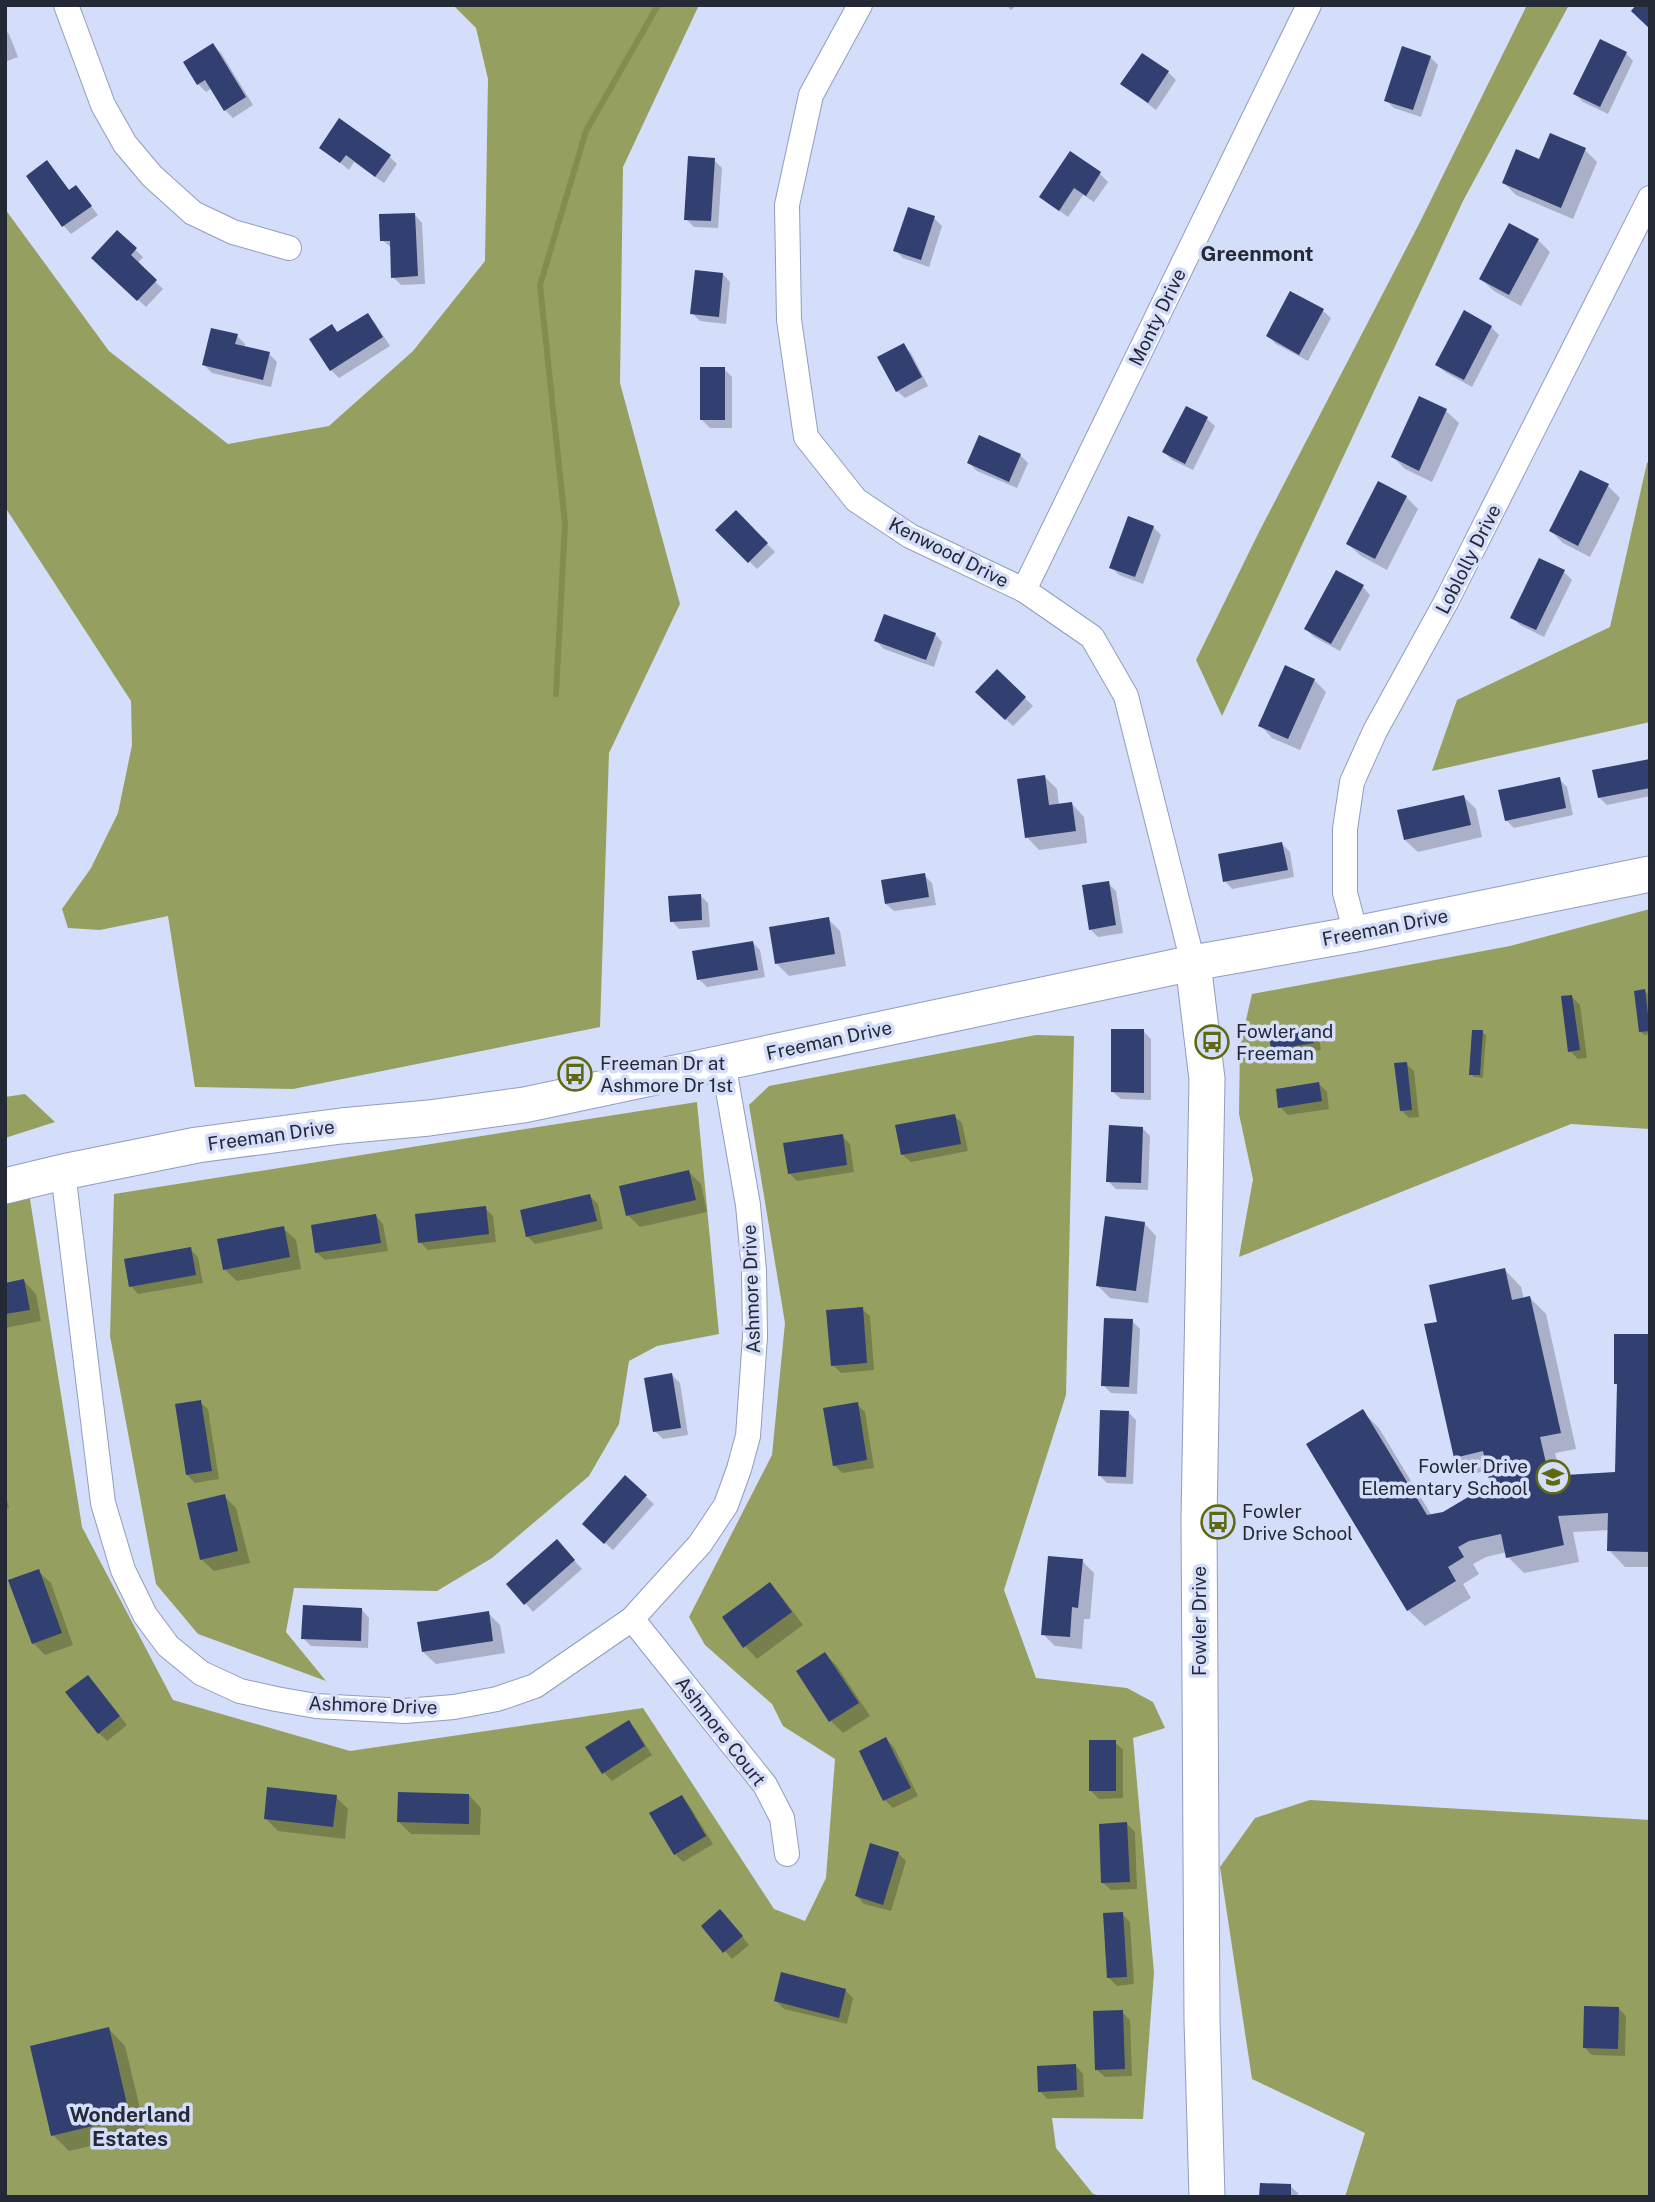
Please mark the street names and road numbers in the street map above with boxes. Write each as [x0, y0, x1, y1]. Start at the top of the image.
street label: Monty Drive [1124, 265, 1190, 369]
street label: Loblolly Drive [1431, 501, 1505, 617]
street label: Kenwood Drive [885, 512, 1013, 592]
street label: Freeman Drive [1320, 904, 1450, 950]
street label: Freeman Drive [764, 1016, 894, 1064]
street label: Freeman Drive [206, 1115, 336, 1155]
street label: Ashmore Drive [738, 1224, 764, 1354]
street label: Fowler Drive [1188, 1566, 1210, 1676]
street label: Ashmore Court [671, 1672, 771, 1790]
street label: Ashmore Drive [308, 1692, 438, 1718]

